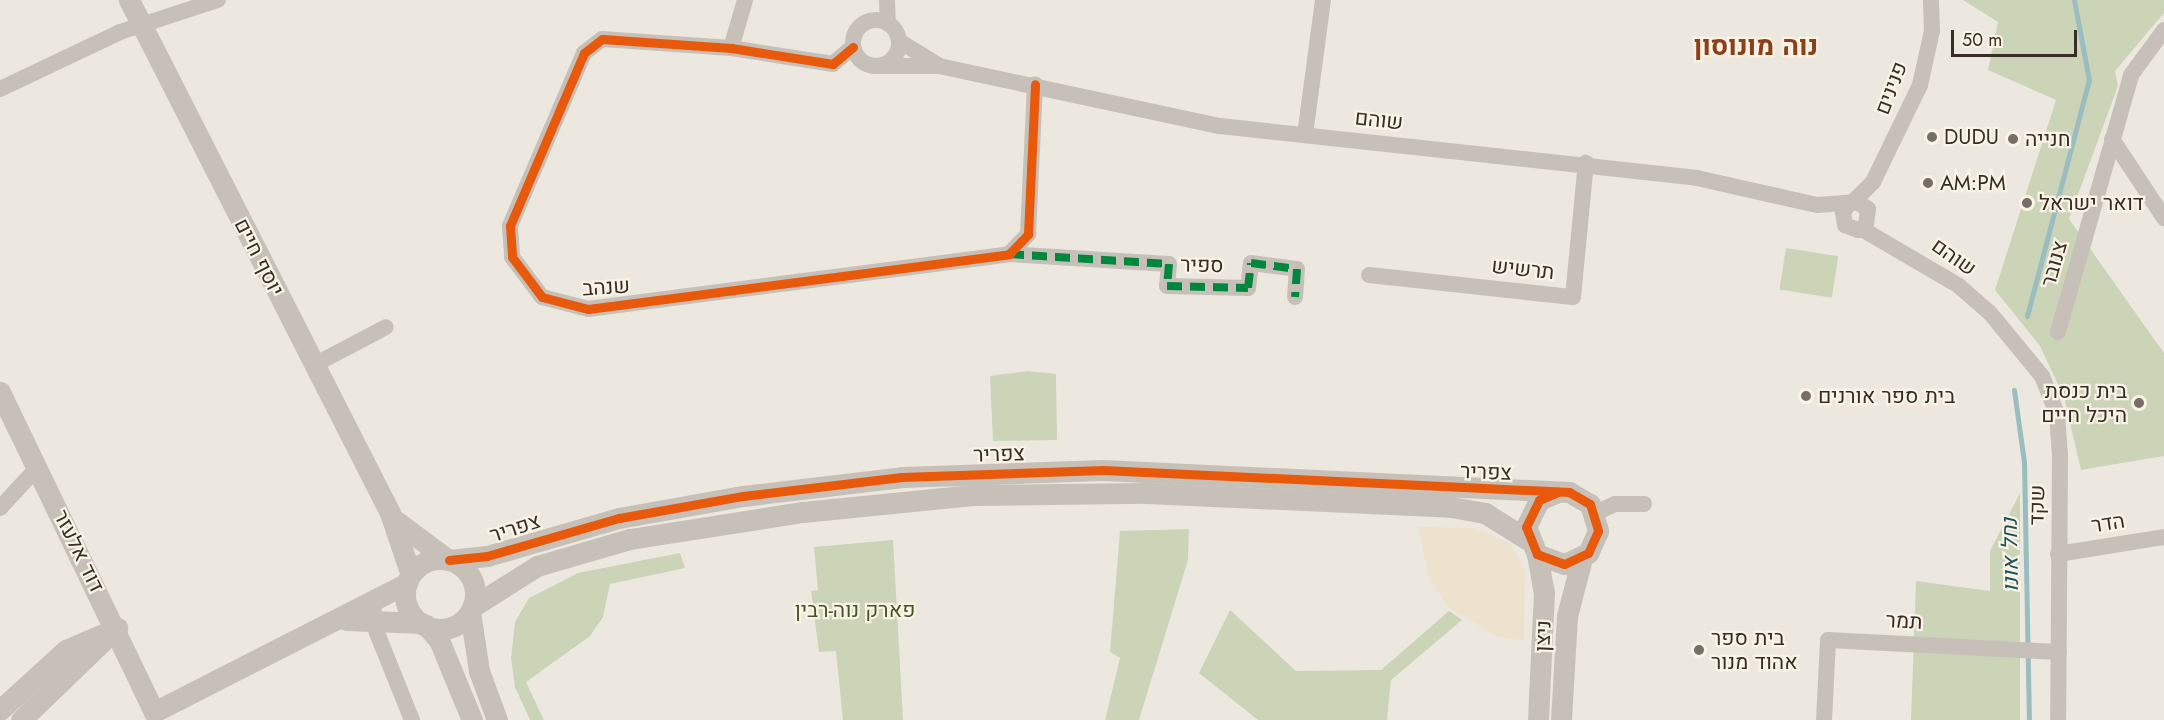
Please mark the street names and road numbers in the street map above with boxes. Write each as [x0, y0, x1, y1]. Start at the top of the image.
street label: פנינים [1869, 58, 1913, 118]
street label: שוהם [1354, 105, 1404, 135]
street label: יוסף חיים [229, 214, 289, 300]
street label: שוהם [1927, 233, 1981, 281]
street label: צנובר [2035, 238, 2073, 290]
street label: ספיר [1180, 252, 1224, 278]
street label: תרשיש [1490, 253, 1556, 285]
street label: שנהב [581, 273, 631, 301]
street label: צפריר [973, 441, 1025, 467]
street label: צפריר [1460, 459, 1512, 485]
street label: שקד [2024, 484, 2050, 526]
street label: דוד אלעזר [48, 506, 110, 596]
street label: צפריר [487, 508, 543, 548]
street label: הדר [2089, 508, 2127, 538]
street label: תמר [1885, 607, 1923, 635]
street label: ניצן [1530, 620, 1556, 652]

